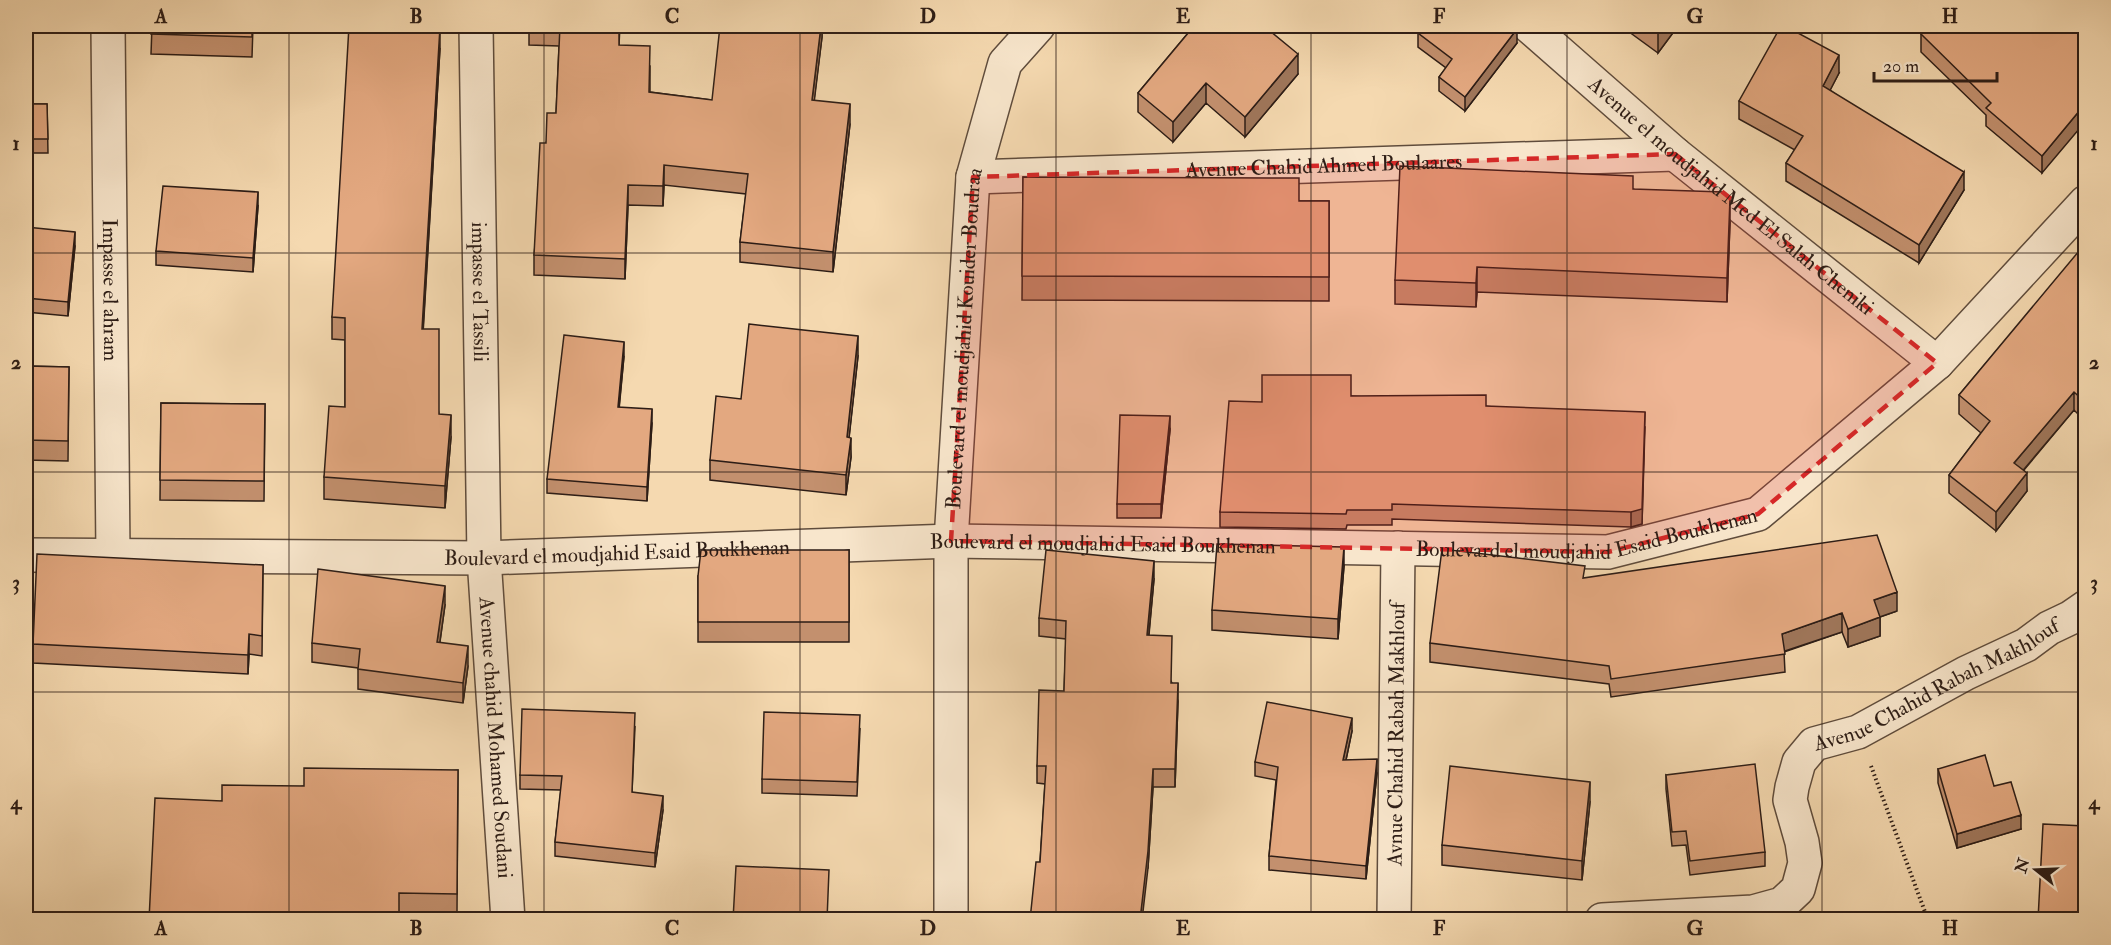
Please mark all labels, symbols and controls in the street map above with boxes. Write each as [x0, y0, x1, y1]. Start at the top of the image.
text: A [154, 4, 168, 29]
text: B [409, 4, 423, 29]
text: C [665, 4, 679, 29]
text: D [920, 4, 936, 29]
text: E [1176, 4, 1191, 29]
text: F [1433, 4, 1446, 29]
text: G [1687, 4, 1704, 29]
text: H [1942, 4, 1958, 29]
scale bar [1874, 45, 1997, 83]
text: 20 m [1883, 55, 1919, 78]
street label: Avenue el moudjahid Med El Salah Cheniki [1582, 70, 1880, 321]
text: 1 [12, 131, 20, 156]
text: 1 [2090, 131, 2098, 156]
street label: Avenue Chahid Ahmed Boulaares [1184, 147, 1463, 184]
street label: Boulevard el moudjahid Kouider Boudraa [939, 164, 989, 510]
street label: Impasse el ahram [96, 219, 125, 361]
street label: impasse el Tassili [465, 222, 495, 363]
text: 2 [11, 350, 21, 375]
text: 2 [2089, 350, 2099, 375]
street label: Boulevard el moudjahid Esaid Boukhenan [1415, 501, 1760, 566]
street label: Boulevard el moudjahid Esaid Boukhenan [929, 527, 1276, 560]
street label: Boulevard el moudjahid Esaid Boukhenan [444, 533, 790, 572]
text: 3 [12, 570, 20, 595]
text: 3 [2090, 570, 2098, 595]
street label: Avenue chahid Mohamed Soudani [473, 595, 519, 880]
street label: Avnue Chahid Rabah Makhlouf [1381, 599, 1411, 867]
street label: Avenue Chahid Rabah Makhlouf [1810, 610, 2066, 757]
text: 4 [10, 790, 23, 815]
text: 4 [2088, 790, 2101, 815]
north arrow [2006, 840, 2066, 900]
text: N [2011, 855, 2035, 877]
text: A [154, 916, 168, 941]
text: B [409, 916, 423, 941]
text: C [665, 916, 679, 941]
text: D [920, 916, 936, 941]
text: E [1176, 916, 1191, 941]
text: F [1433, 916, 1446, 941]
text: G [1687, 916, 1704, 941]
text: H [1942, 916, 1958, 941]

